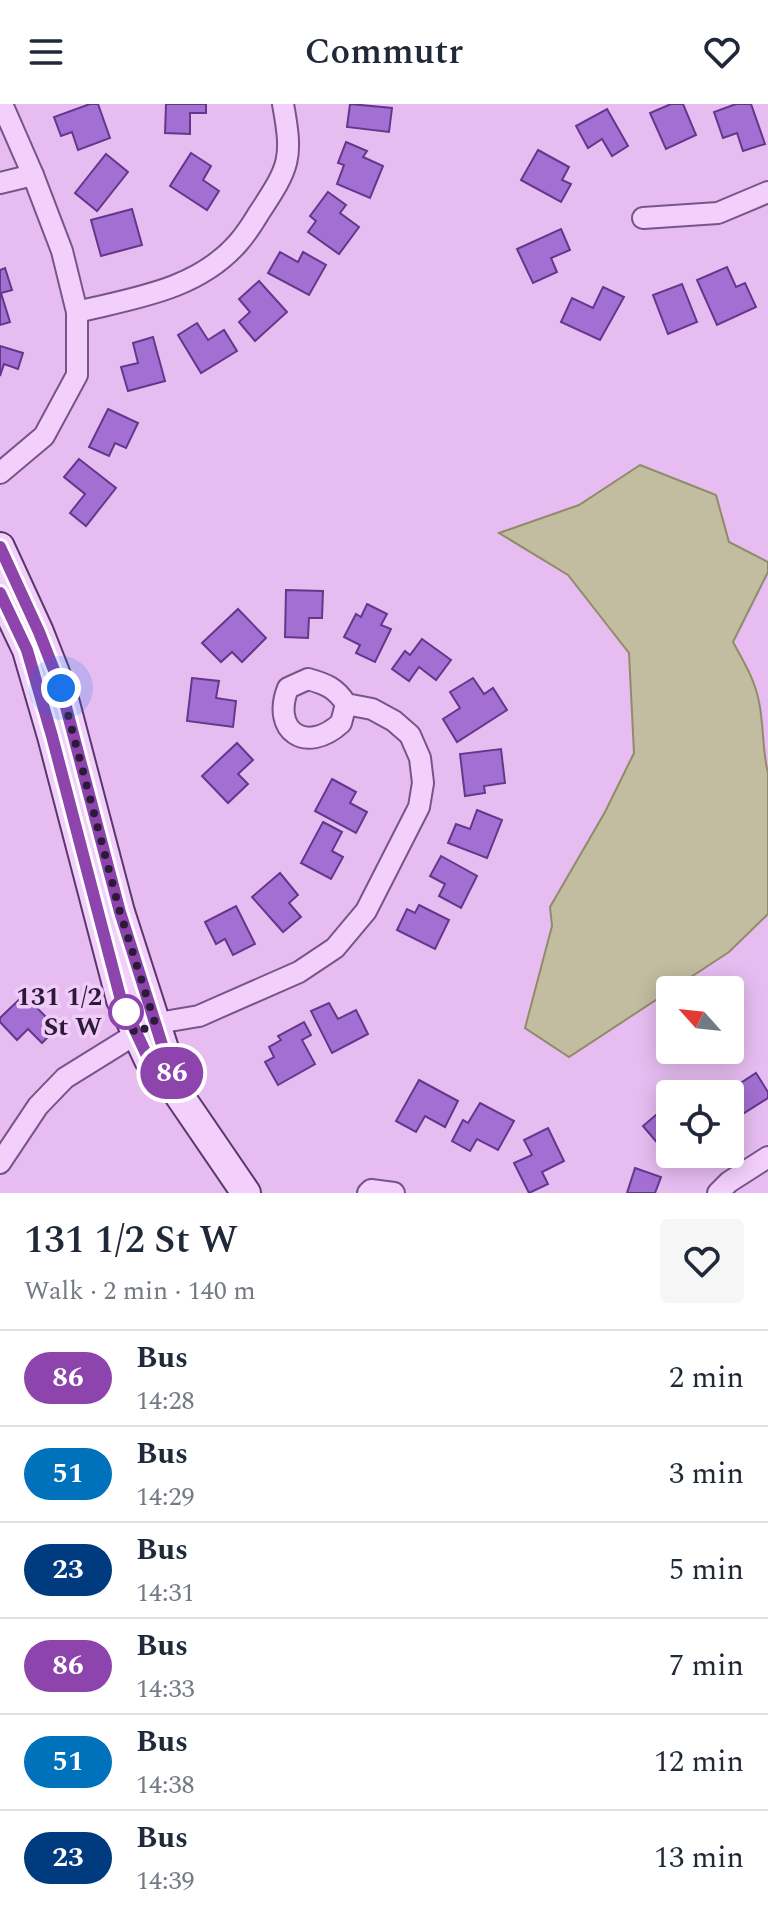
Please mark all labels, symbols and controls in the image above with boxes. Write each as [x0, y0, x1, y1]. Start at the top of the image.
text: Commutr [305, 25, 463, 80]
icon: menu [24, 30, 68, 74]
icon: heart [700, 30, 744, 74]
your location [41, 668, 81, 708]
north arrow [656, 976, 744, 1064]
map controls [656, 976, 744, 1168]
place label: 131 1/2 St W [16, 977, 102, 1047]
marker: 131 1/2 St W [109, 995, 143, 1029]
line badge: 86 [136, 1047, 208, 1099]
text: 86 [156, 1051, 188, 1094]
button: locate [656, 1080, 744, 1168]
text: 131 1/2 St W [24, 1212, 238, 1270]
button: heart [660, 1219, 744, 1303]
text: Walk · 2 min · 140 m [24, 1271, 256, 1311]
text: Bus [136, 1335, 188, 1381]
text: 2 min [669, 1355, 744, 1401]
text: 86 [52, 1356, 84, 1399]
text: 14:28 [136, 1381, 195, 1421]
text: Bus [136, 1431, 188, 1477]
text: 3 min [669, 1451, 744, 1497]
text: 51 [52, 1452, 84, 1495]
text: 14:29 [136, 1477, 195, 1517]
text: Bus [136, 1527, 188, 1573]
text: 5 min [669, 1547, 744, 1593]
text: 23 [52, 1548, 84, 1591]
text: 14:31 [136, 1573, 195, 1613]
text: Bus [136, 1623, 188, 1669]
text: 7 min [669, 1643, 744, 1689]
text: 86 [52, 1644, 84, 1687]
text: 14:33 [136, 1669, 195, 1709]
text: Bus [136, 1719, 188, 1765]
text: 12 min [654, 1739, 744, 1785]
text: 51 [52, 1740, 84, 1783]
text: 14:38 [136, 1765, 195, 1805]
text: Bus [136, 1815, 188, 1861]
text: 13 min [654, 1835, 744, 1881]
text: 23 [52, 1836, 84, 1879]
text: 14:39 [136, 1861, 195, 1901]

